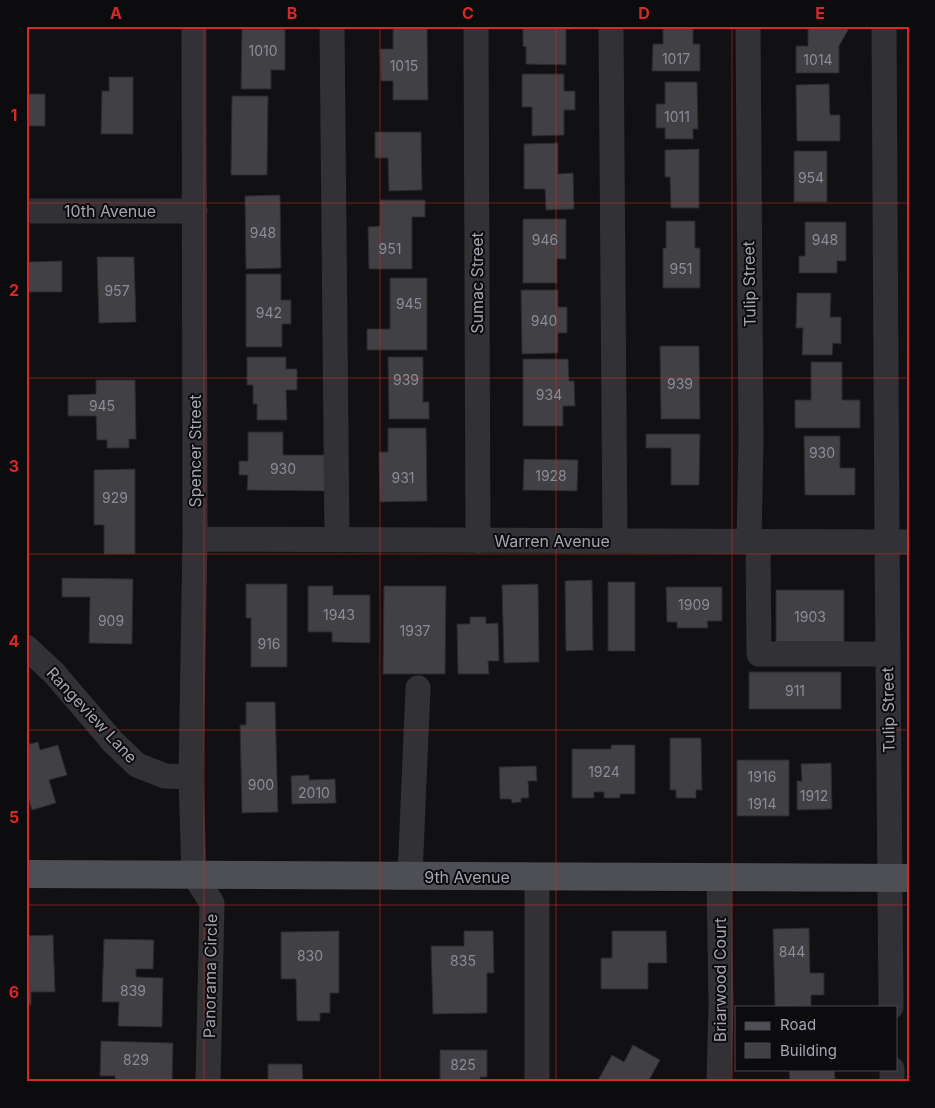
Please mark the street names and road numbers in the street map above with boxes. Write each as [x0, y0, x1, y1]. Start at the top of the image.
street label: 10th Avenue [64, 201, 156, 221]
street label: Sumac Street [467, 232, 487, 334]
street label: Tulip Street [738, 241, 760, 327]
street label: Spencer Street [185, 395, 205, 507]
street label: Warren Avenue [494, 531, 610, 551]
street label: Rangeview Lane [42, 663, 142, 767]
street label: Tulip Street [877, 667, 899, 753]
street label: 9th Avenue [424, 867, 510, 887]
street label: Panorama Circle [199, 914, 221, 1038]
street label: Briarwood Court [710, 918, 730, 1042]

